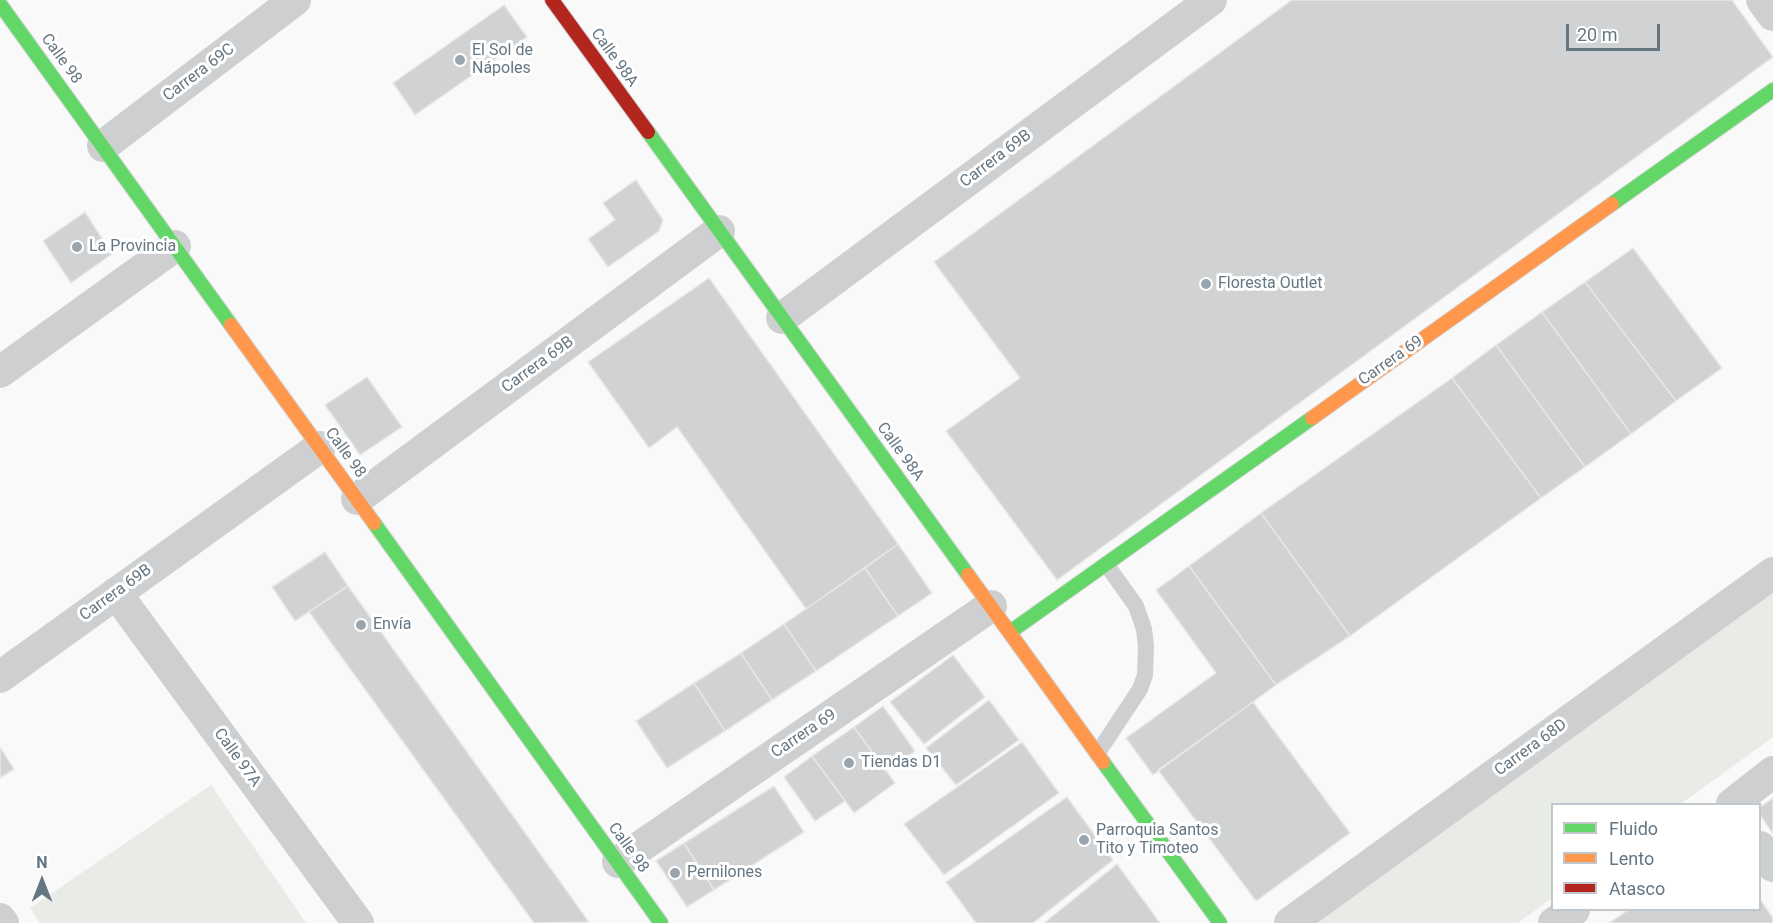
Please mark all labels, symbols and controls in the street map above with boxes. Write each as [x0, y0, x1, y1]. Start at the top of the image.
scale bar [1569, 12, 1664, 50]
text: 20 m [1577, 24, 1617, 45]
street label: Calle 98A [586, 25, 642, 91]
street label: Calle 98 [36, 30, 86, 88]
street label: Carrera 69C [159, 40, 239, 106]
place label: El Sol de Nápoles [472, 41, 533, 79]
marker: El Sol de Nápoles [453, 53, 467, 67]
street label: Carrera 69B [957, 126, 1035, 192]
place label: La Provincia [89, 237, 176, 257]
marker: La Provincia [70, 240, 84, 254]
place label: Floresta Outlet [1218, 274, 1322, 294]
marker: Floresta Outlet [1199, 277, 1213, 291]
street label: Carrera 69 [1355, 332, 1427, 390]
street label: Carrera 69B [498, 333, 578, 397]
street label: Calle 98A [872, 419, 928, 485]
street label: Calle 98 [320, 424, 370, 482]
street label: Carrera 69B [76, 561, 156, 625]
place label: Envía [373, 615, 411, 635]
marker: Envía [354, 618, 368, 632]
street label: Carrera 69 [768, 705, 840, 763]
street label: Carrera 68D [1491, 715, 1571, 781]
street label: Calle 97A [209, 725, 265, 791]
place label: Tiendas D1 [861, 753, 941, 773]
marker: Tiendas D1 [842, 756, 856, 770]
legend [1551, 803, 1761, 911]
text: Fluido [1609, 818, 1658, 839]
street label: Calle 98 [603, 819, 653, 877]
place label: Parroquia Santos Tito y Timoteo [1096, 821, 1218, 859]
marker: Parroquia Santos Tito y Timoteo [1077, 833, 1091, 847]
text: Lento [1609, 848, 1654, 869]
north arrow [12, 851, 72, 911]
text: N [36, 853, 48, 872]
place label: Pernilones [687, 863, 762, 883]
marker: Pernilones [668, 866, 682, 880]
text: Atasco [1609, 878, 1665, 899]

